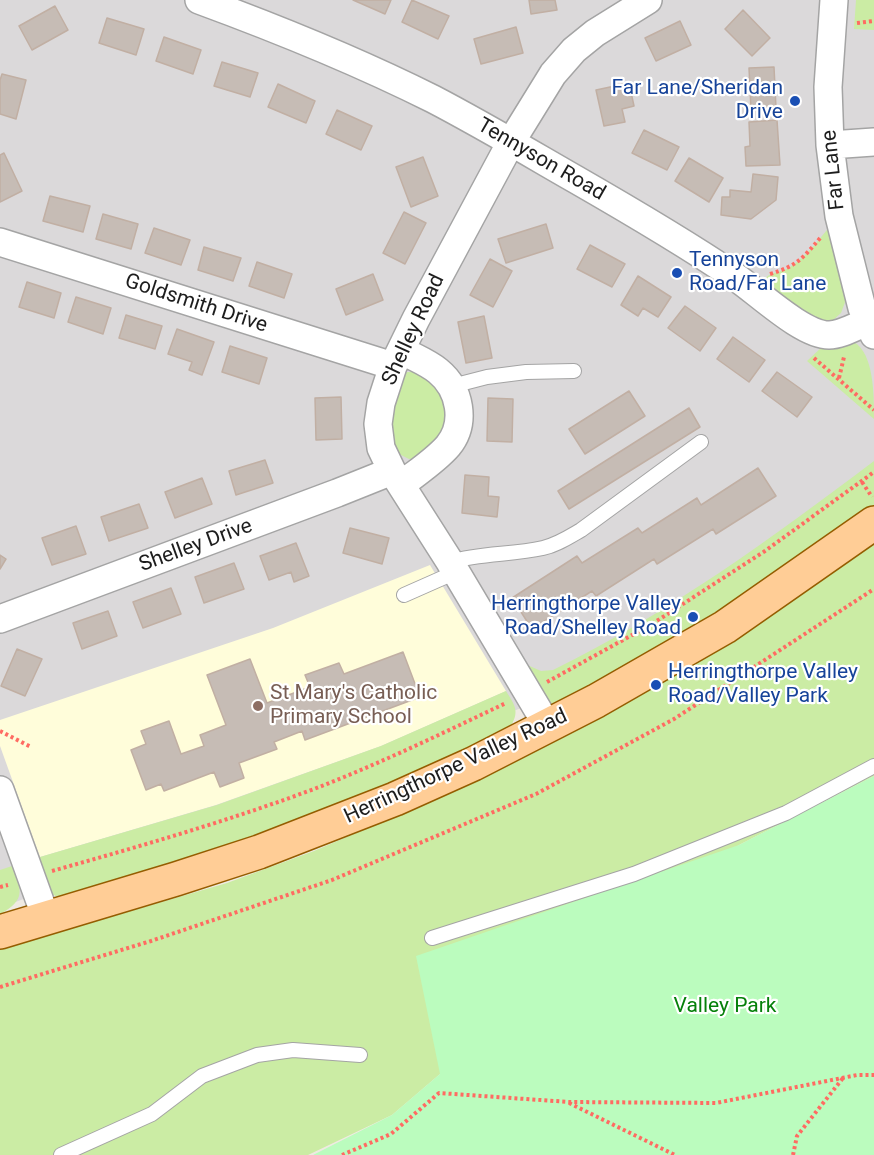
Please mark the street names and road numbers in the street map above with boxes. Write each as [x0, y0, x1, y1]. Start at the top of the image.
street label: Tennyson Road [473, 113, 609, 207]
street label: Far Lane [817, 129, 851, 211]
street label: Goldsmith Drive [122, 269, 270, 339]
street label: Shelley Road [377, 270, 451, 390]
street label: Shelley Drive [136, 514, 256, 578]
street label: Herringthorpe Valley Road [340, 704, 572, 830]

